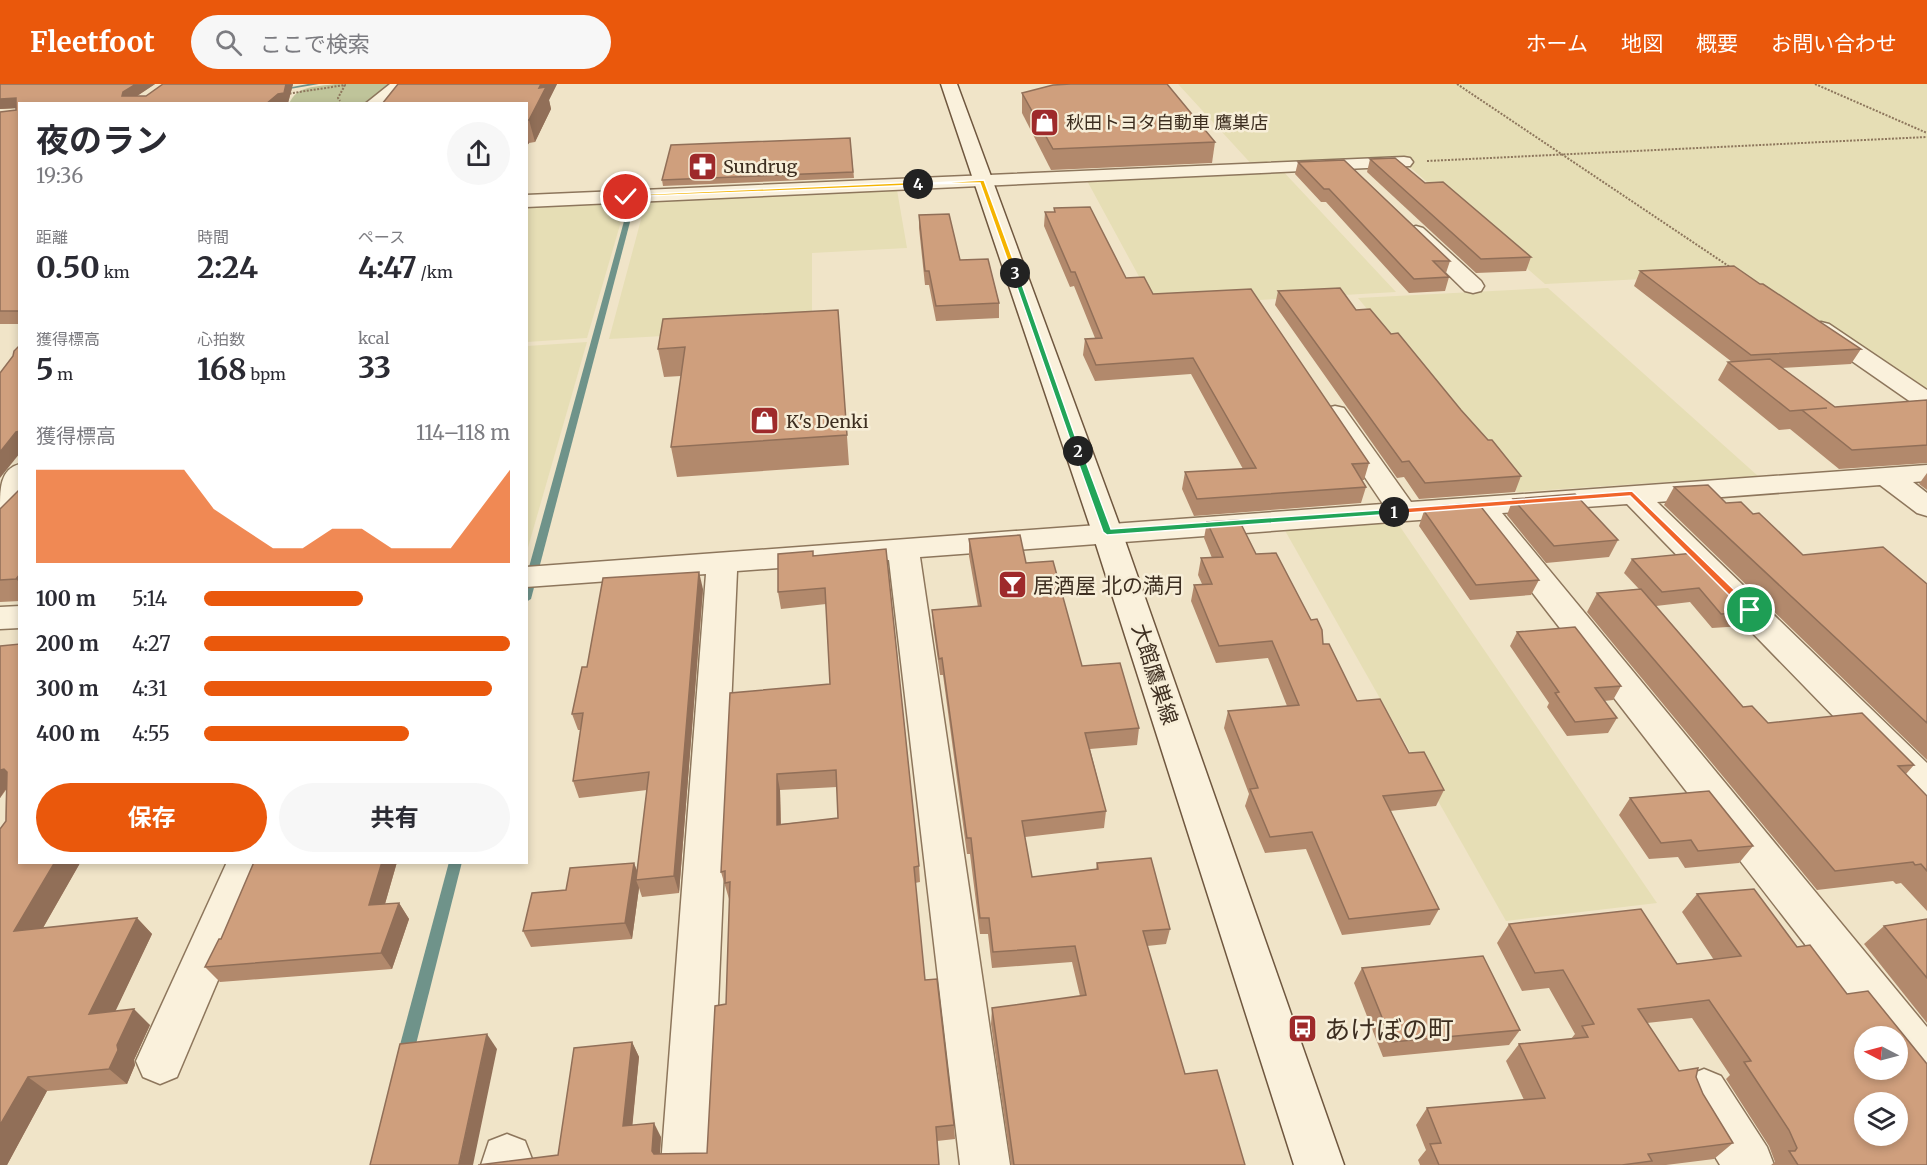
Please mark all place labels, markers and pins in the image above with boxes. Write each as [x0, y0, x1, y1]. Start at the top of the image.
shop icon: 秋田トヨタ自動車 鷹巣店 [1029, 106, 1061, 138]
place label: 秋田トヨタ自動車 鷹巣店 [1066, 111, 1268, 134]
pharmacy icon: Sundrug [686, 150, 718, 182]
place label: Sundrug [723, 155, 798, 178]
pin: 4 [903, 169, 933, 199]
pin [600, 171, 651, 222]
pin: 3 [1000, 258, 1030, 288]
shop icon: K's Denki [749, 405, 781, 437]
place label: K's Denki [786, 410, 869, 433]
pin: 2 [1063, 436, 1093, 466]
pin: 1 [1379, 497, 1409, 527]
bar icon: 居酒屋 北の満月 [996, 569, 1028, 601]
place label: 居酒屋 北の満月 [1033, 572, 1185, 599]
pin [1724, 584, 1775, 635]
bus stop icon: あけぼの町 [1287, 1013, 1319, 1045]
place label: あけぼの町 [1324, 1013, 1454, 1046]

